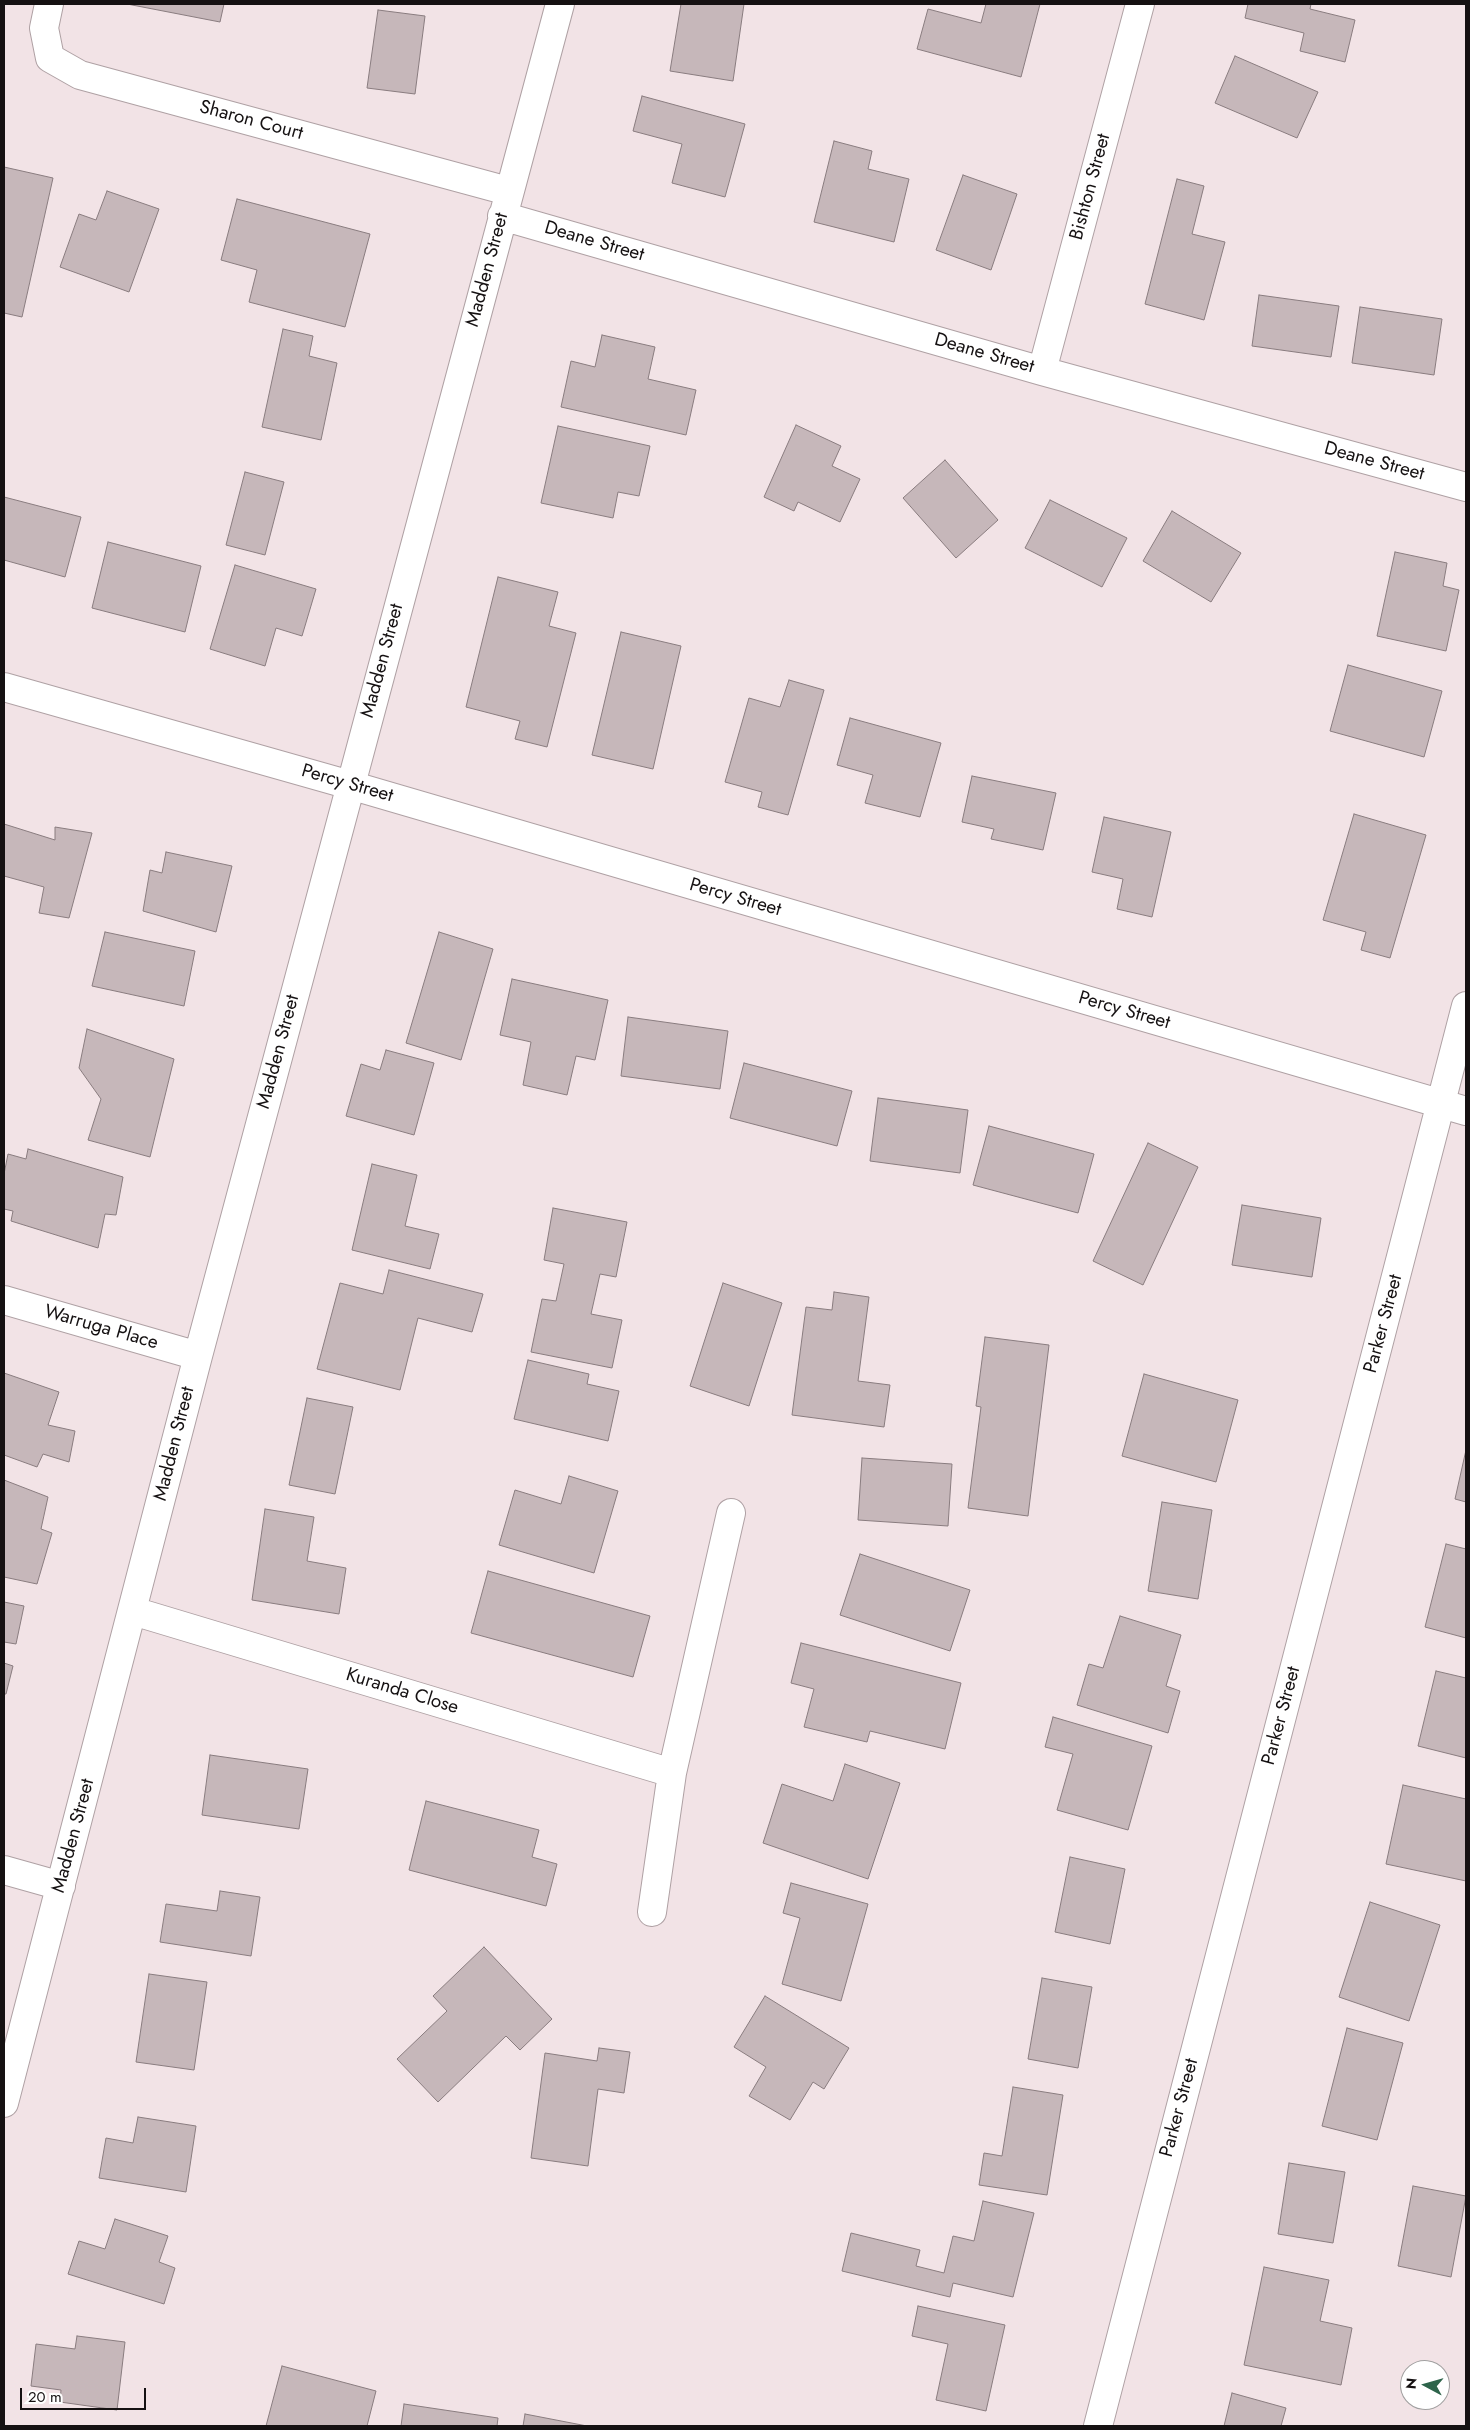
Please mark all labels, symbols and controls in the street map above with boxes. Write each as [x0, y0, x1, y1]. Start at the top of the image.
street label: Sharon Court [197, 96, 305, 146]
street label: Bishton Street [1066, 131, 1116, 243]
street label: Madden Street [462, 211, 514, 329]
street label: Deane Street [542, 217, 646, 267]
street label: Deane Street [932, 329, 1036, 379]
street label: Deane Street [1321, 438, 1427, 486]
street label: Madden Street [357, 602, 409, 720]
street label: Percy Street [299, 760, 395, 808]
street label: Percy Street [687, 874, 783, 922]
street label: Percy Street [1076, 987, 1172, 1035]
street label: Madden Street [253, 993, 305, 1111]
street label: Parker Street [1360, 1272, 1408, 1376]
street label: Warruga Place [41, 1301, 161, 1355]
street label: Madden Street [150, 1384, 200, 1504]
street label: Kuranda Close [343, 1664, 461, 1720]
street label: Parker Street [1258, 1664, 1306, 1768]
street label: Madden Street [48, 1777, 100, 1895]
street label: Parker Street [1156, 2056, 1204, 2160]
north arrow [1400, 2360, 1450, 2410]
text: N [1401, 2377, 1422, 2390]
scale bar [22, 2378, 149, 2410]
text: 20 m [28, 2386, 62, 2408]

